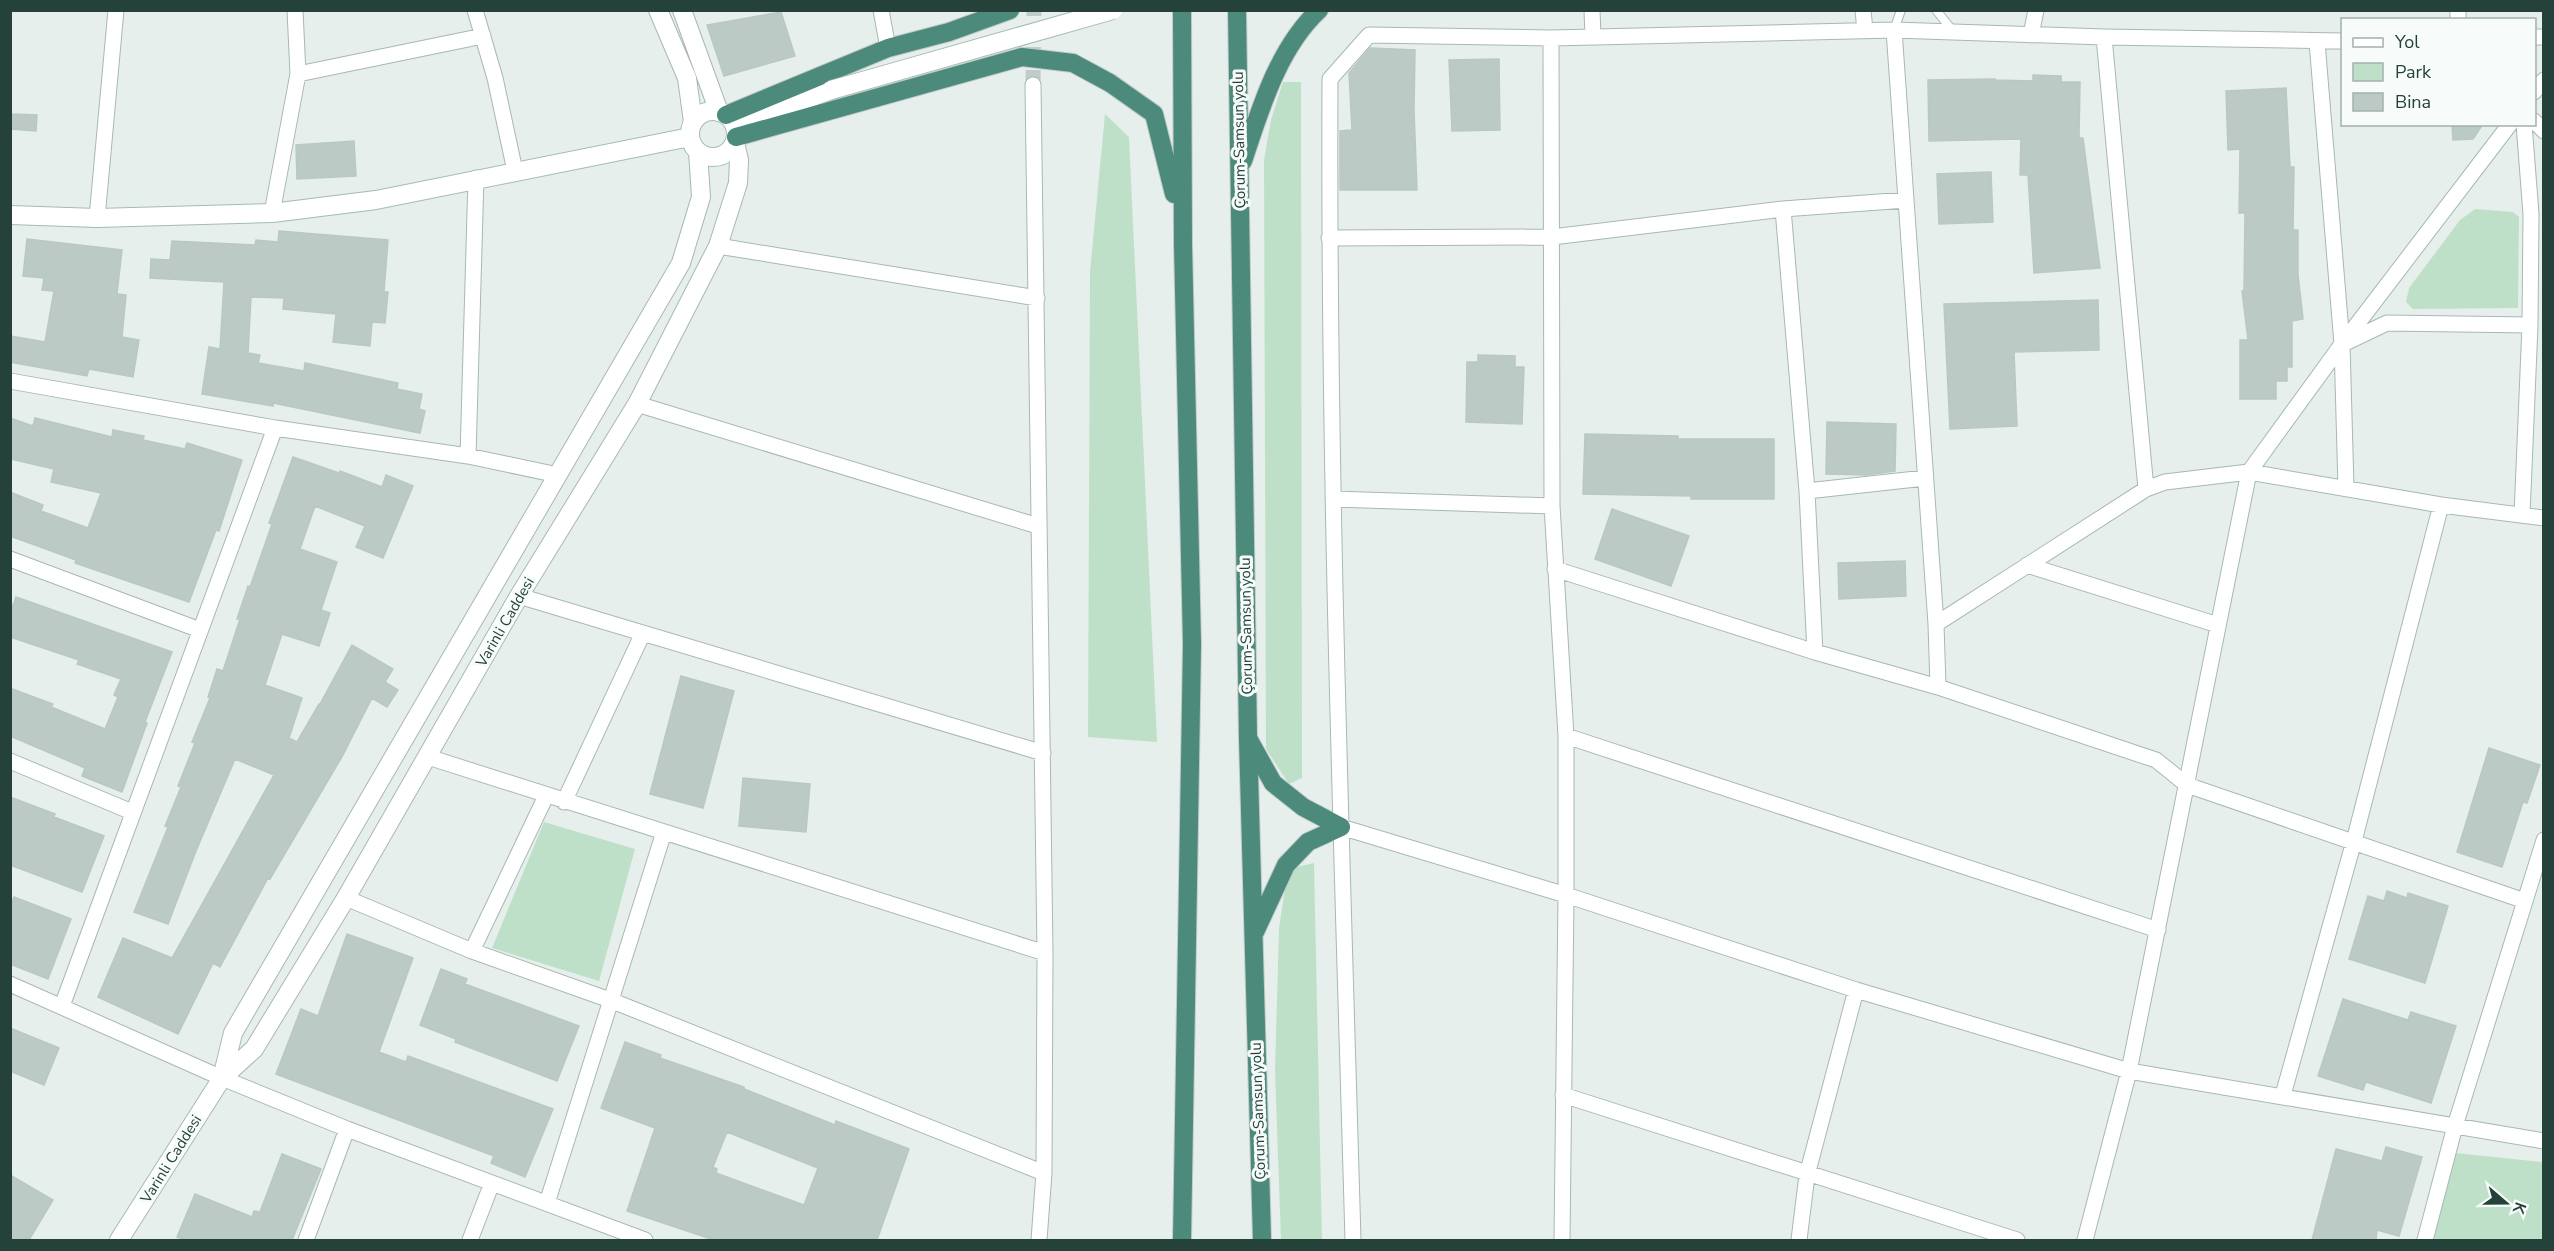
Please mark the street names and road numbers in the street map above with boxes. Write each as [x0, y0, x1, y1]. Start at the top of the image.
street label: Çorum-Samsun yolu [1228, 71, 1250, 209]
street label: Çorum-Samsun yolu [1235, 557, 1257, 695]
street label: Varinli Caddesi [471, 573, 539, 671]
street label: Çorum-Samsun yolu [1246, 1042, 1270, 1180]
street label: Varinli Caddesi [135, 1111, 206, 1208]

